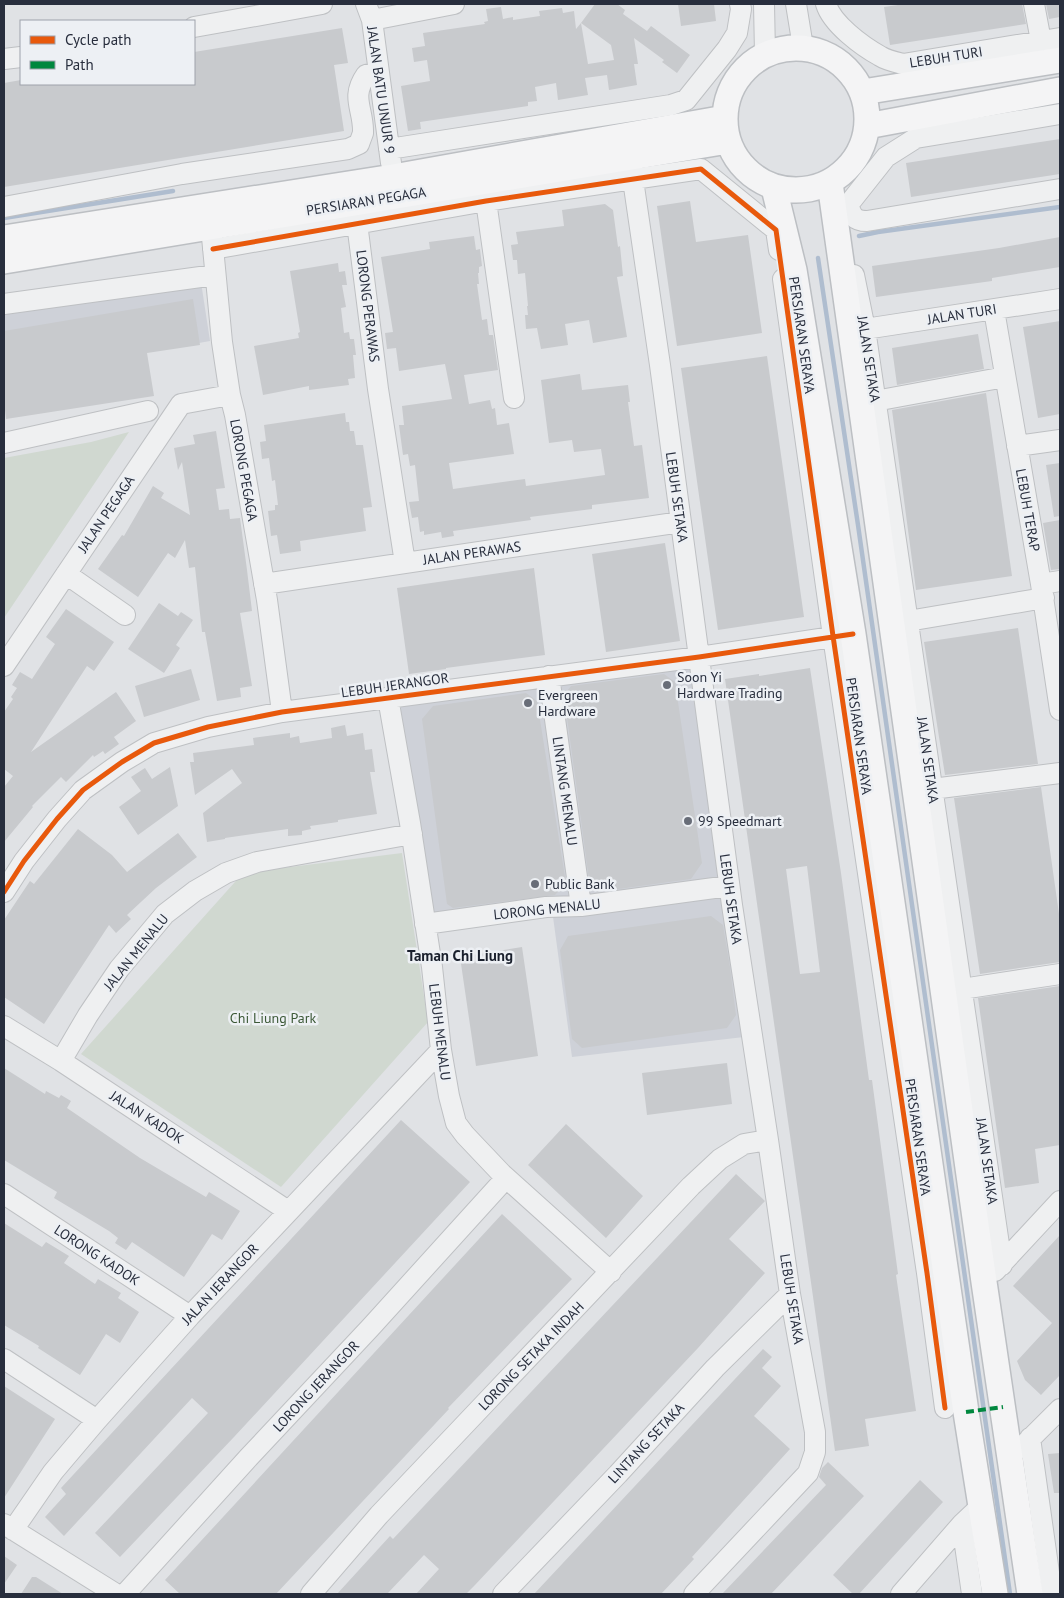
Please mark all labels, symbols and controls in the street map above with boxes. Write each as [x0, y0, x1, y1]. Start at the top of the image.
legend [20, 20, 195, 85]
street label: JALAN BATU UNJUR 9 [363, 24, 399, 155]
text: Cycle path [65, 30, 131, 49]
street label: LEBUH TURI [908, 42, 984, 72]
text: Path [65, 55, 94, 74]
street label: PERSIARAN PEGAGA [305, 183, 428, 219]
street label: LORONG PERAWAS [352, 249, 384, 363]
street label: PERSIARAN SERAYA [785, 275, 819, 395]
street label: JALAN TURI [925, 300, 998, 329]
street label: JALAN SETAKA [853, 314, 885, 404]
street label: LORONG PEGAGA [226, 418, 262, 523]
street label: LEBUH SETAKA [662, 450, 692, 544]
street label: LEBUH TERAP [1012, 467, 1044, 553]
street label: JALAN PEGAGA [73, 471, 139, 557]
street label: JALAN PERAWAS [421, 537, 522, 569]
place label: Soon Yi Hardware Trading [677, 668, 783, 702]
street label: LEBUH JERANGOR [340, 669, 450, 701]
street label: PERSIARAN SERAYA [842, 676, 876, 796]
marker: Soon Yi Hardware Trading [661, 679, 673, 691]
place label: Evergreen Hardware [538, 686, 598, 720]
marker: Evergreen Hardware [522, 697, 534, 709]
street label: JALAN SETAKA [913, 715, 943, 805]
street label: LINTANG MENALU [548, 735, 582, 847]
place label: 99 Speedmart [698, 812, 782, 830]
marker: 99 Speedmart [682, 815, 694, 827]
street label: LEBUH SETAKA [716, 852, 746, 946]
place label: Public Bank [545, 875, 615, 893]
marker: Public Bank [529, 878, 541, 890]
street label: LORONG MENALU [493, 894, 601, 924]
street label: JALAN MENALU [99, 910, 172, 995]
district label: Taman Chi Liung [407, 946, 513, 965]
street label: LEBUH MENALU [425, 982, 455, 1082]
park label: Chi Liung Park [230, 1009, 316, 1027]
street label: PERSIARAN SERAYA [901, 1077, 935, 1197]
street label: JALAN KADOK [106, 1086, 188, 1148]
street label: JALAN SETAKA [972, 1116, 1002, 1206]
street label: LORONG KADOK [51, 1221, 144, 1290]
street label: JALAN JERANGOR [177, 1240, 262, 1329]
street label: LEBUH SETAKA [776, 1252, 808, 1346]
street label: LORONG SETAKA INDAH [474, 1298, 588, 1414]
street label: LORONG JERANGOR [269, 1337, 363, 1435]
street label: LINTANG SETAKA [604, 1398, 689, 1487]

